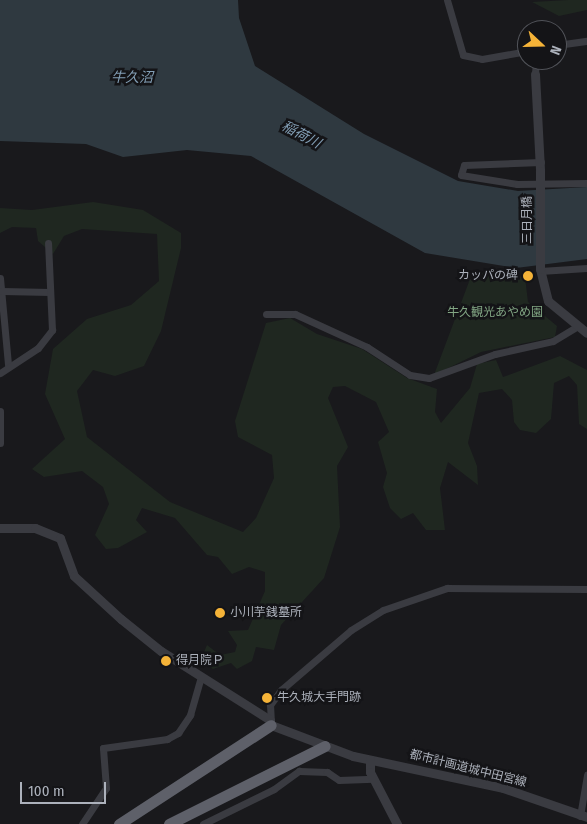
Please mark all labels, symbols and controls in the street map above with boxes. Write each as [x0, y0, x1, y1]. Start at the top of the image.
north arrow [517, 20, 567, 70]
text: N [546, 43, 565, 57]
water label: 牛久沼 [111, 70, 153, 86]
water label: 稲荷川 [279, 118, 323, 152]
street label: 三日月橋 [521, 196, 535, 244]
place label: カッパの碑 [458, 269, 518, 283]
marker: カッパの碑 [522, 270, 534, 282]
park label: 牛久観光あやめ園 [447, 306, 543, 320]
place label: 小川芋銭墓所 [230, 606, 302, 620]
marker: 小川芋銭墓所 [214, 607, 226, 619]
place label: 得月院Ｐ [176, 654, 224, 668]
marker: 得月院Ｐ [160, 655, 172, 667]
place label: 牛久城大手門跡 [277, 691, 361, 705]
marker: 牛久城大手門跡 [261, 692, 273, 704]
street label: 都市計画道城中田宮線 [408, 747, 528, 791]
scale bar [22, 772, 109, 804]
text: 100 m [28, 782, 65, 800]

